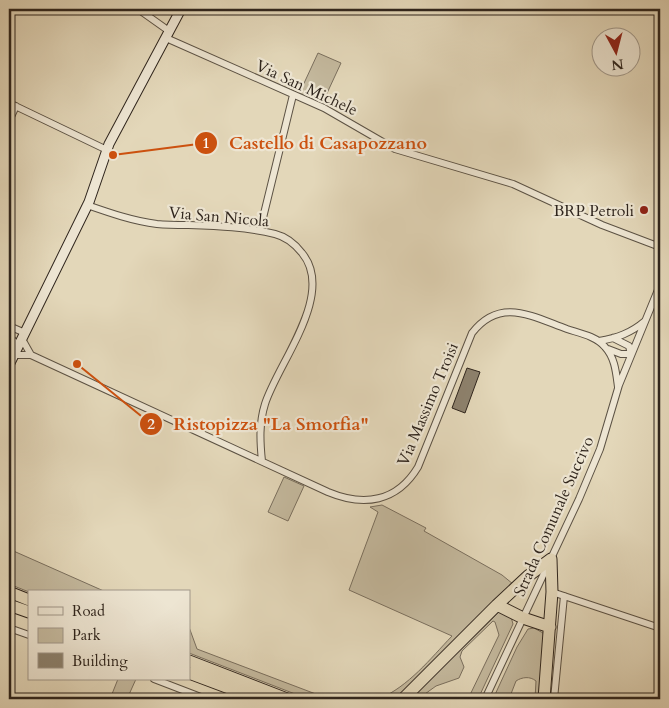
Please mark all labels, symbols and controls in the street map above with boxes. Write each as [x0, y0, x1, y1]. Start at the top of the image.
north arrow [592, 28, 642, 78]
text: N [610, 54, 625, 75]
street label: Via San Michele [252, 55, 361, 121]
callout: Castello di Casapozzano [194, 127, 437, 160]
text: Castello di Casapozzano [229, 131, 427, 156]
text: 1 [202, 133, 210, 153]
place label: BRP Petroli [553, 200, 634, 222]
street label: Via San Nicola [168, 202, 270, 232]
marker: BRP Petroli [638, 204, 650, 216]
street label: Via Massimo Troisi [392, 339, 464, 469]
callout: Ristopizza "La Smorfia" [138, 407, 379, 440]
text: Ristopizza "La Smorfia" [173, 412, 369, 437]
text: 2 [147, 414, 155, 434]
street label: Strada Comunale Succivo [509, 433, 599, 600]
legend [28, 590, 190, 680]
text: Road [72, 601, 105, 621]
text: Park [72, 625, 101, 645]
text: Building [72, 651, 128, 671]

